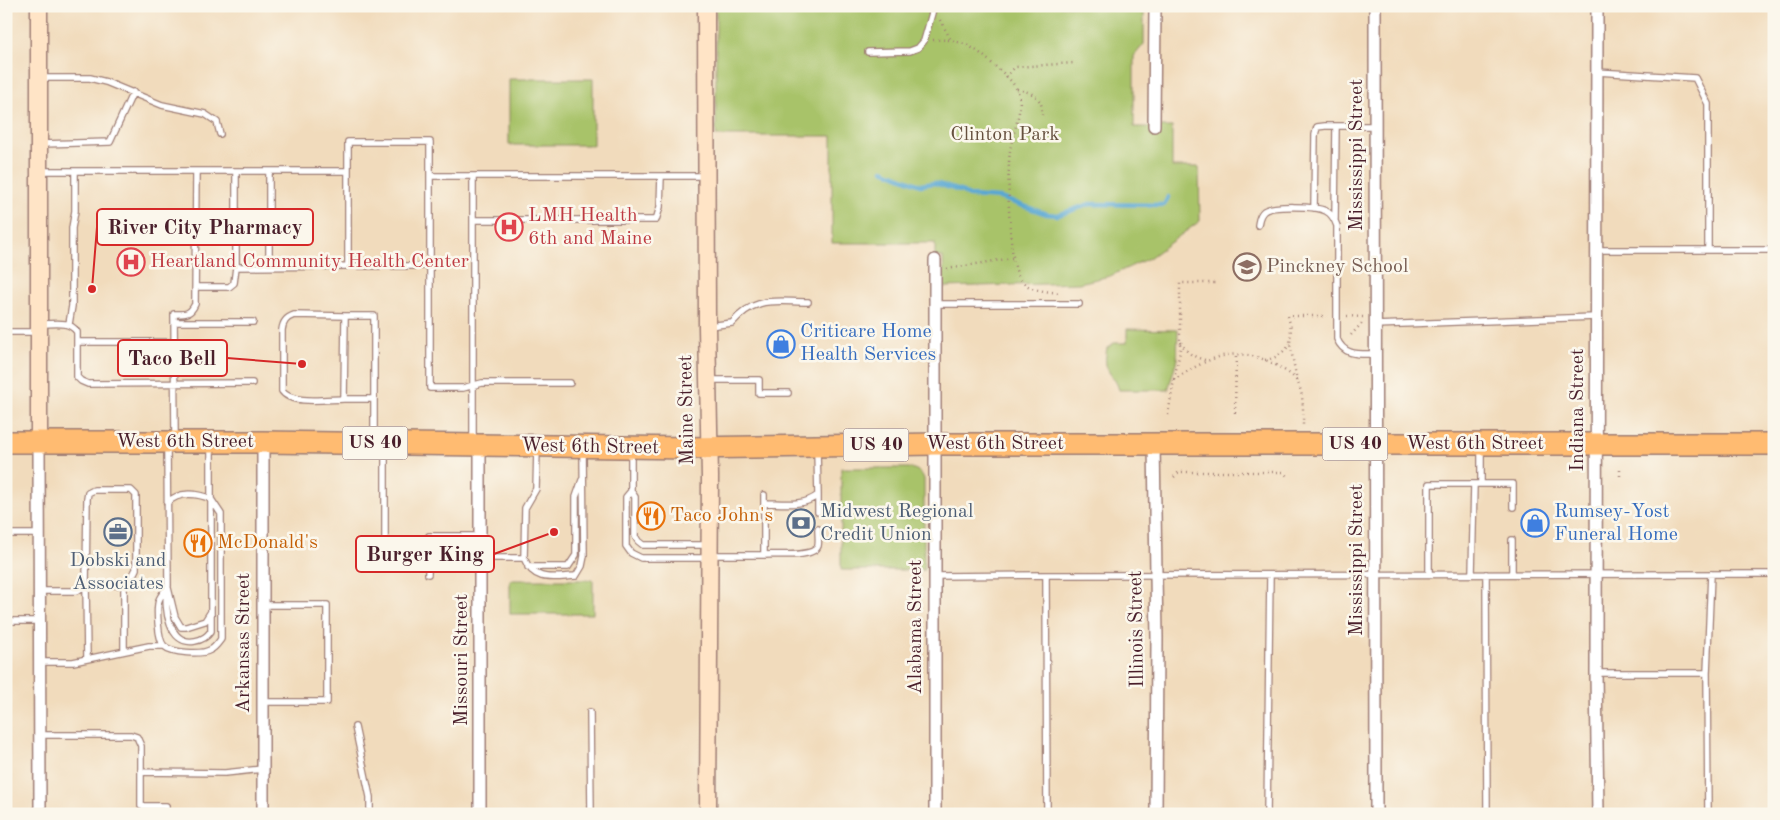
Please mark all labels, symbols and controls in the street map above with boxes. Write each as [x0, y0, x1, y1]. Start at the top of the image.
street label: Mississippi Street [1347, 79, 1367, 231]
park label: Clinton Park [950, 125, 1060, 145]
place label: LMH Health 6th and Maine [528, 206, 652, 249]
callout: River City Pharmacy [97, 209, 313, 245]
hospital icon: LMH Health 6th and Maine [494, 212, 524, 242]
text: River City Pharmacy [107, 218, 303, 239]
hospital icon: Heartland Community Health Center [116, 247, 146, 277]
place label: Heartland Community Health Center [150, 252, 469, 272]
school or university icon: Pinckney School [1232, 252, 1262, 282]
place label: Pinckney School [1266, 257, 1408, 277]
place label: Criticare Home Health Services [800, 322, 936, 365]
shop icon: Criticare Home Health Services [766, 329, 796, 359]
callout: Taco Bell [118, 340, 227, 376]
street label: Indiana Street [1568, 348, 1588, 472]
text: Taco Bell [128, 349, 216, 370]
street label: Maine Street [676, 355, 698, 465]
road number: US 40 [342, 426, 408, 459]
road number: US 40 [844, 428, 908, 462]
road number: US 40 [1322, 428, 1388, 460]
street label: West 6th Street [116, 432, 254, 452]
street label: West 6th Street [926, 434, 1064, 454]
street label: West 6th Street [1406, 434, 1544, 454]
street label: West 6th Street [521, 436, 659, 458]
street label: Mississippi Street [1347, 484, 1367, 636]
restaurant icon: Taco John's [636, 501, 666, 531]
place label: Midwest Regional Credit Union [820, 502, 973, 545]
place label: Rumsey-Yost Funeral Home [1554, 502, 1678, 545]
place label: Taco John's [670, 506, 773, 526]
bank icon: Midwest Regional Credit Union [786, 508, 816, 538]
shop icon: Rumsey-Yost Funeral Home [1520, 508, 1550, 538]
office icon: Dobski and Associates [103, 517, 133, 547]
restaurant icon: McDonald's [183, 528, 213, 558]
place label: McDonald's [217, 533, 318, 553]
callout: Burger King [356, 536, 494, 572]
text: Burger King [366, 545, 484, 566]
place label: Dobski and Associates [70, 551, 166, 594]
street label: Alabama Street [906, 559, 926, 695]
street label: Illinois Street [1126, 570, 1148, 688]
street label: Arkansas Street [234, 573, 254, 713]
street label: Missouri Street [452, 594, 472, 726]

